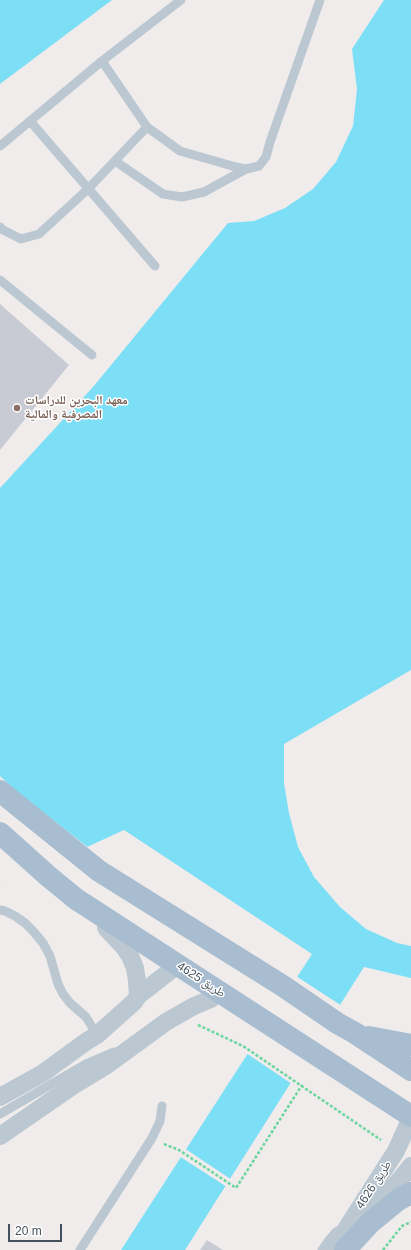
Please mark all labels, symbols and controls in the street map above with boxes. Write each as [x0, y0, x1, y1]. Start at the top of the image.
place label: معهد البحرين للدراسات المصرفية والمالية [25, 394, 128, 422]
marker: معهد البحرين للدراسات المصرفية والمالية [12, 403, 22, 413]
street label: طريق 4625 [174, 959, 228, 1001]
street label: طريق 4626 [353, 1158, 395, 1212]
scale bar [10, 1216, 64, 1242]
text: 20 m [15, 1224, 42, 1238]

